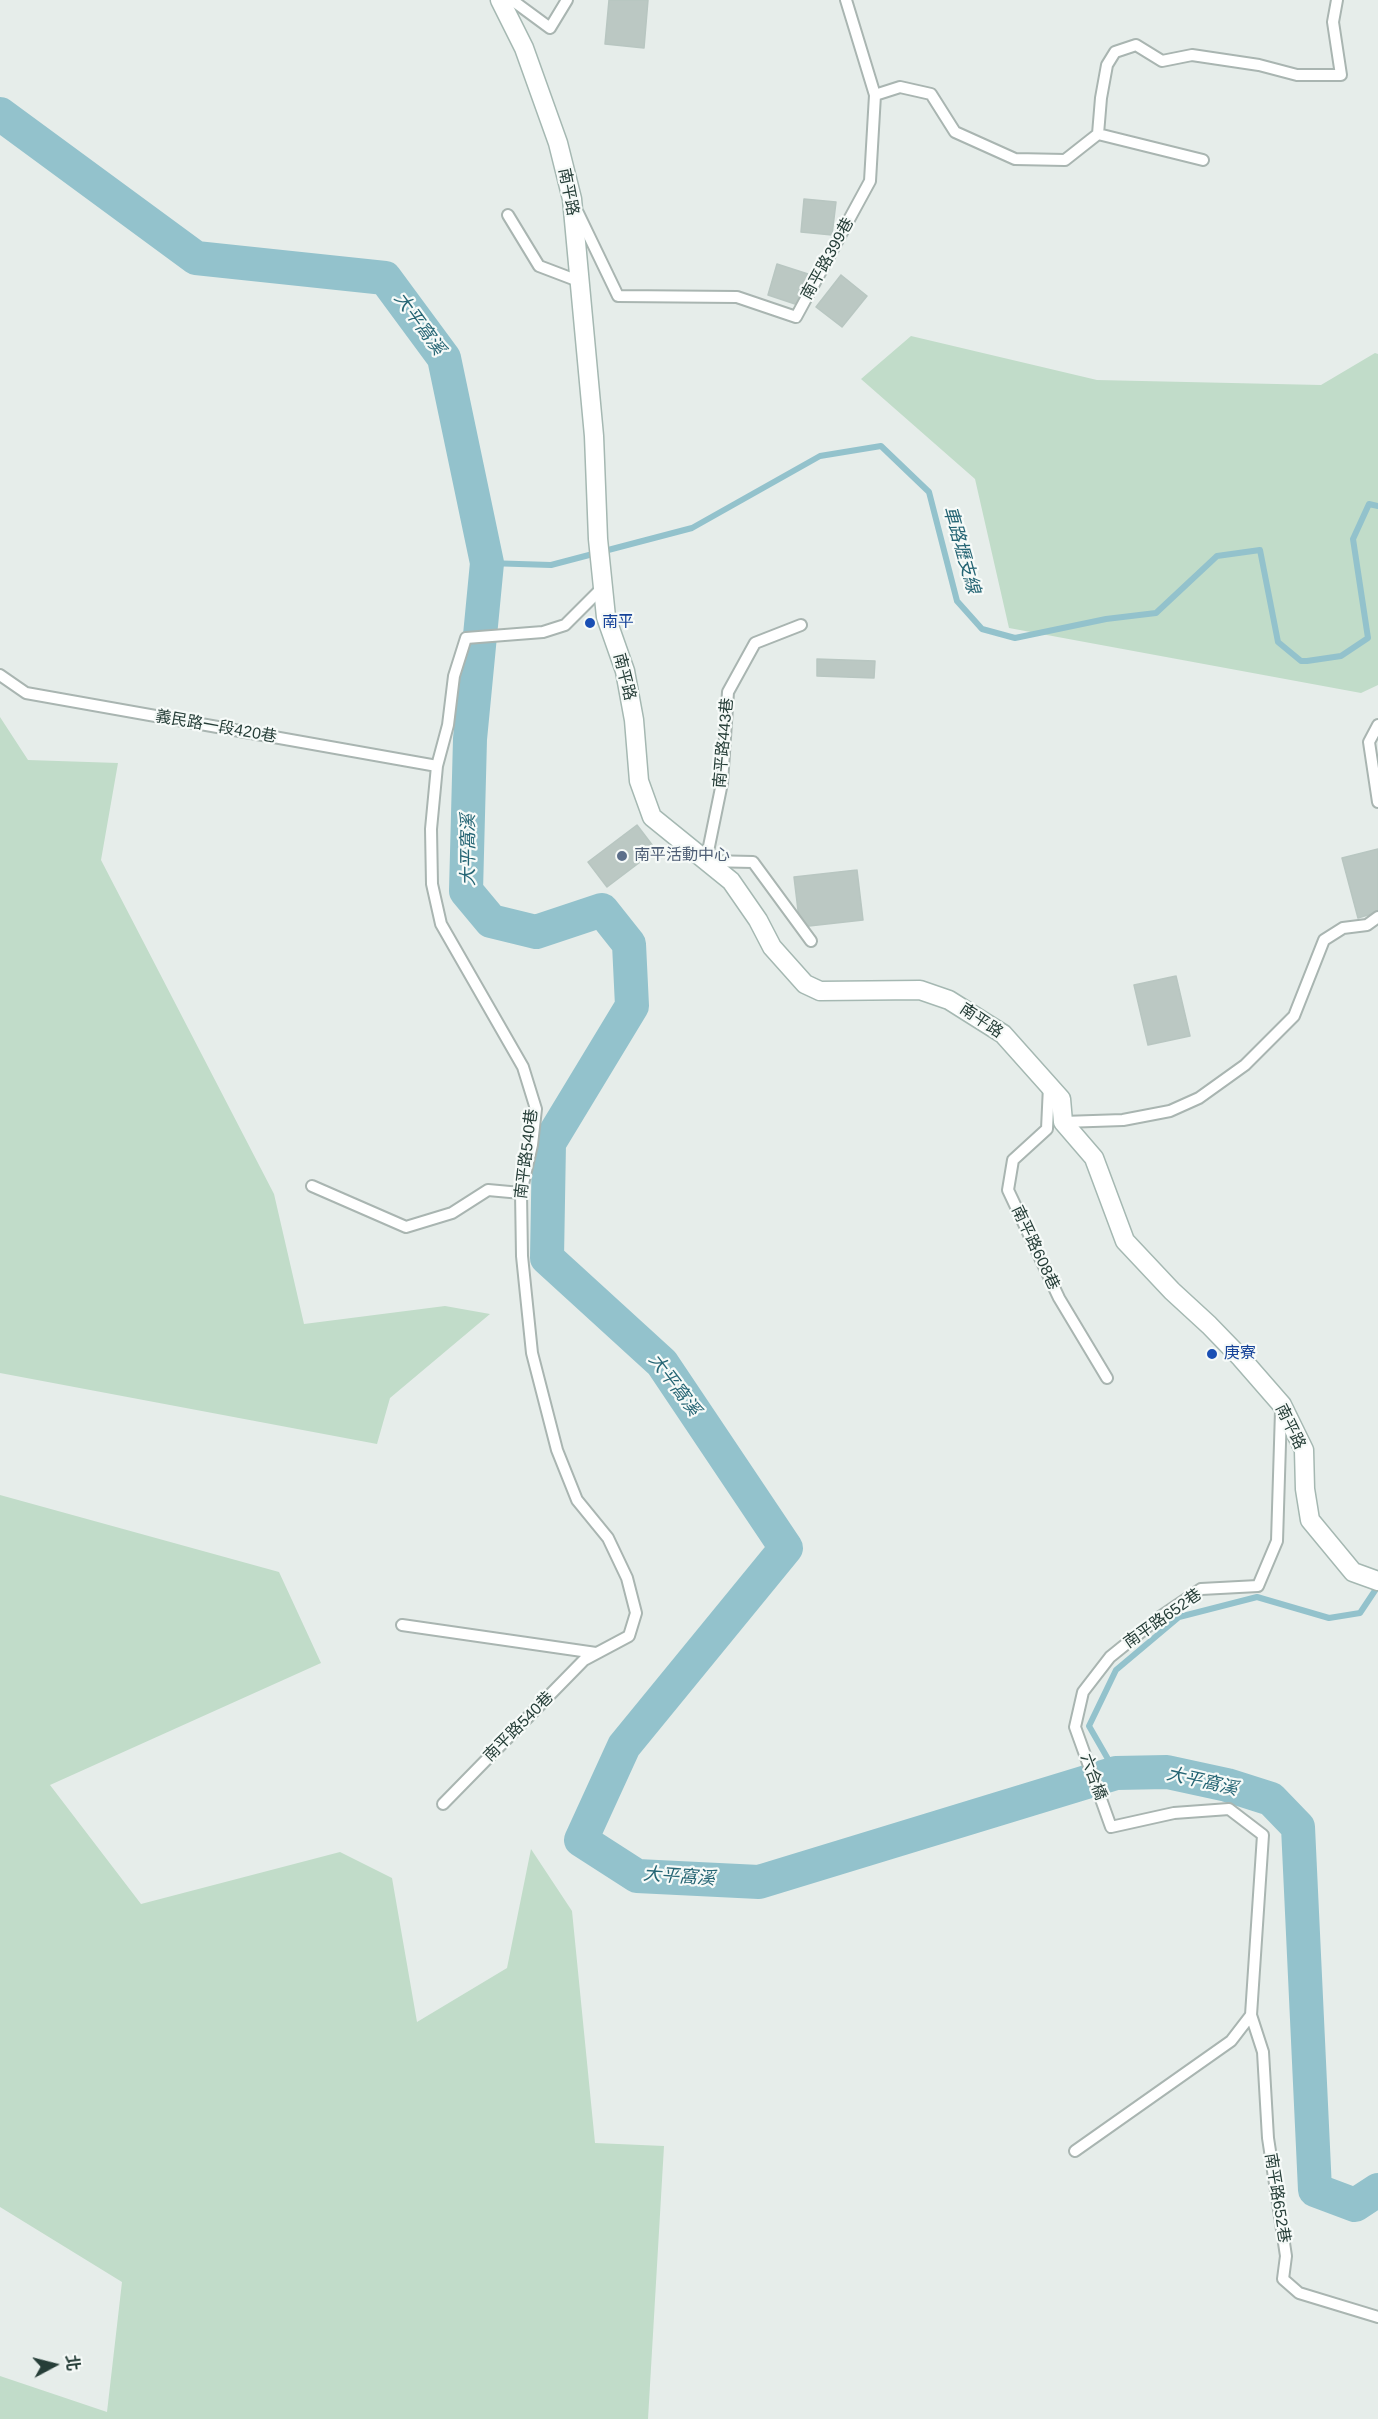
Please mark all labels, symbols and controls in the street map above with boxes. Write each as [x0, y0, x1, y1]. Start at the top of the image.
street label: 南平路 [554, 167, 582, 217]
street label: 南平路399巷 [798, 215, 858, 303]
water label: 大平窩溪 [389, 289, 449, 359]
water label: 車路壢支線 [938, 504, 984, 596]
place label: 南平 [602, 613, 634, 633]
marker: 南平 [583, 616, 597, 630]
street label: 南平路 [609, 651, 639, 703]
street label: 南平路443巷 [710, 697, 738, 789]
street label: 義民路一段420巷 [154, 707, 278, 747]
water label: 大平窩溪 [458, 814, 480, 886]
place label: 南平活動中心 [634, 846, 730, 866]
marker: 南平活動中心 [615, 849, 629, 863]
street label: 南平路 [956, 1000, 1006, 1042]
street label: 南平路540巷 [512, 1108, 542, 1200]
street label: 南平路608巷 [1007, 1203, 1063, 1293]
place label: 庚寮 [1224, 1344, 1256, 1364]
marker: 庚寮 [1205, 1347, 1219, 1361]
water label: 大平窩溪 [644, 1350, 704, 1420]
street label: 南平路 [1271, 1401, 1309, 1453]
street label: 南平路652巷 [1120, 1585, 1206, 1653]
street label: 南平路540巷 [480, 1688, 558, 1766]
street label: 六合橋 [1076, 1751, 1110, 1803]
water label: 大平窩溪 [1164, 1763, 1240, 1801]
water label: 大平窩溪 [642, 1864, 716, 1890]
street label: 南平路652巷 [1260, 2152, 1294, 2244]
north arrow [24, 2335, 84, 2395]
text: 北 [63, 2354, 82, 2372]

